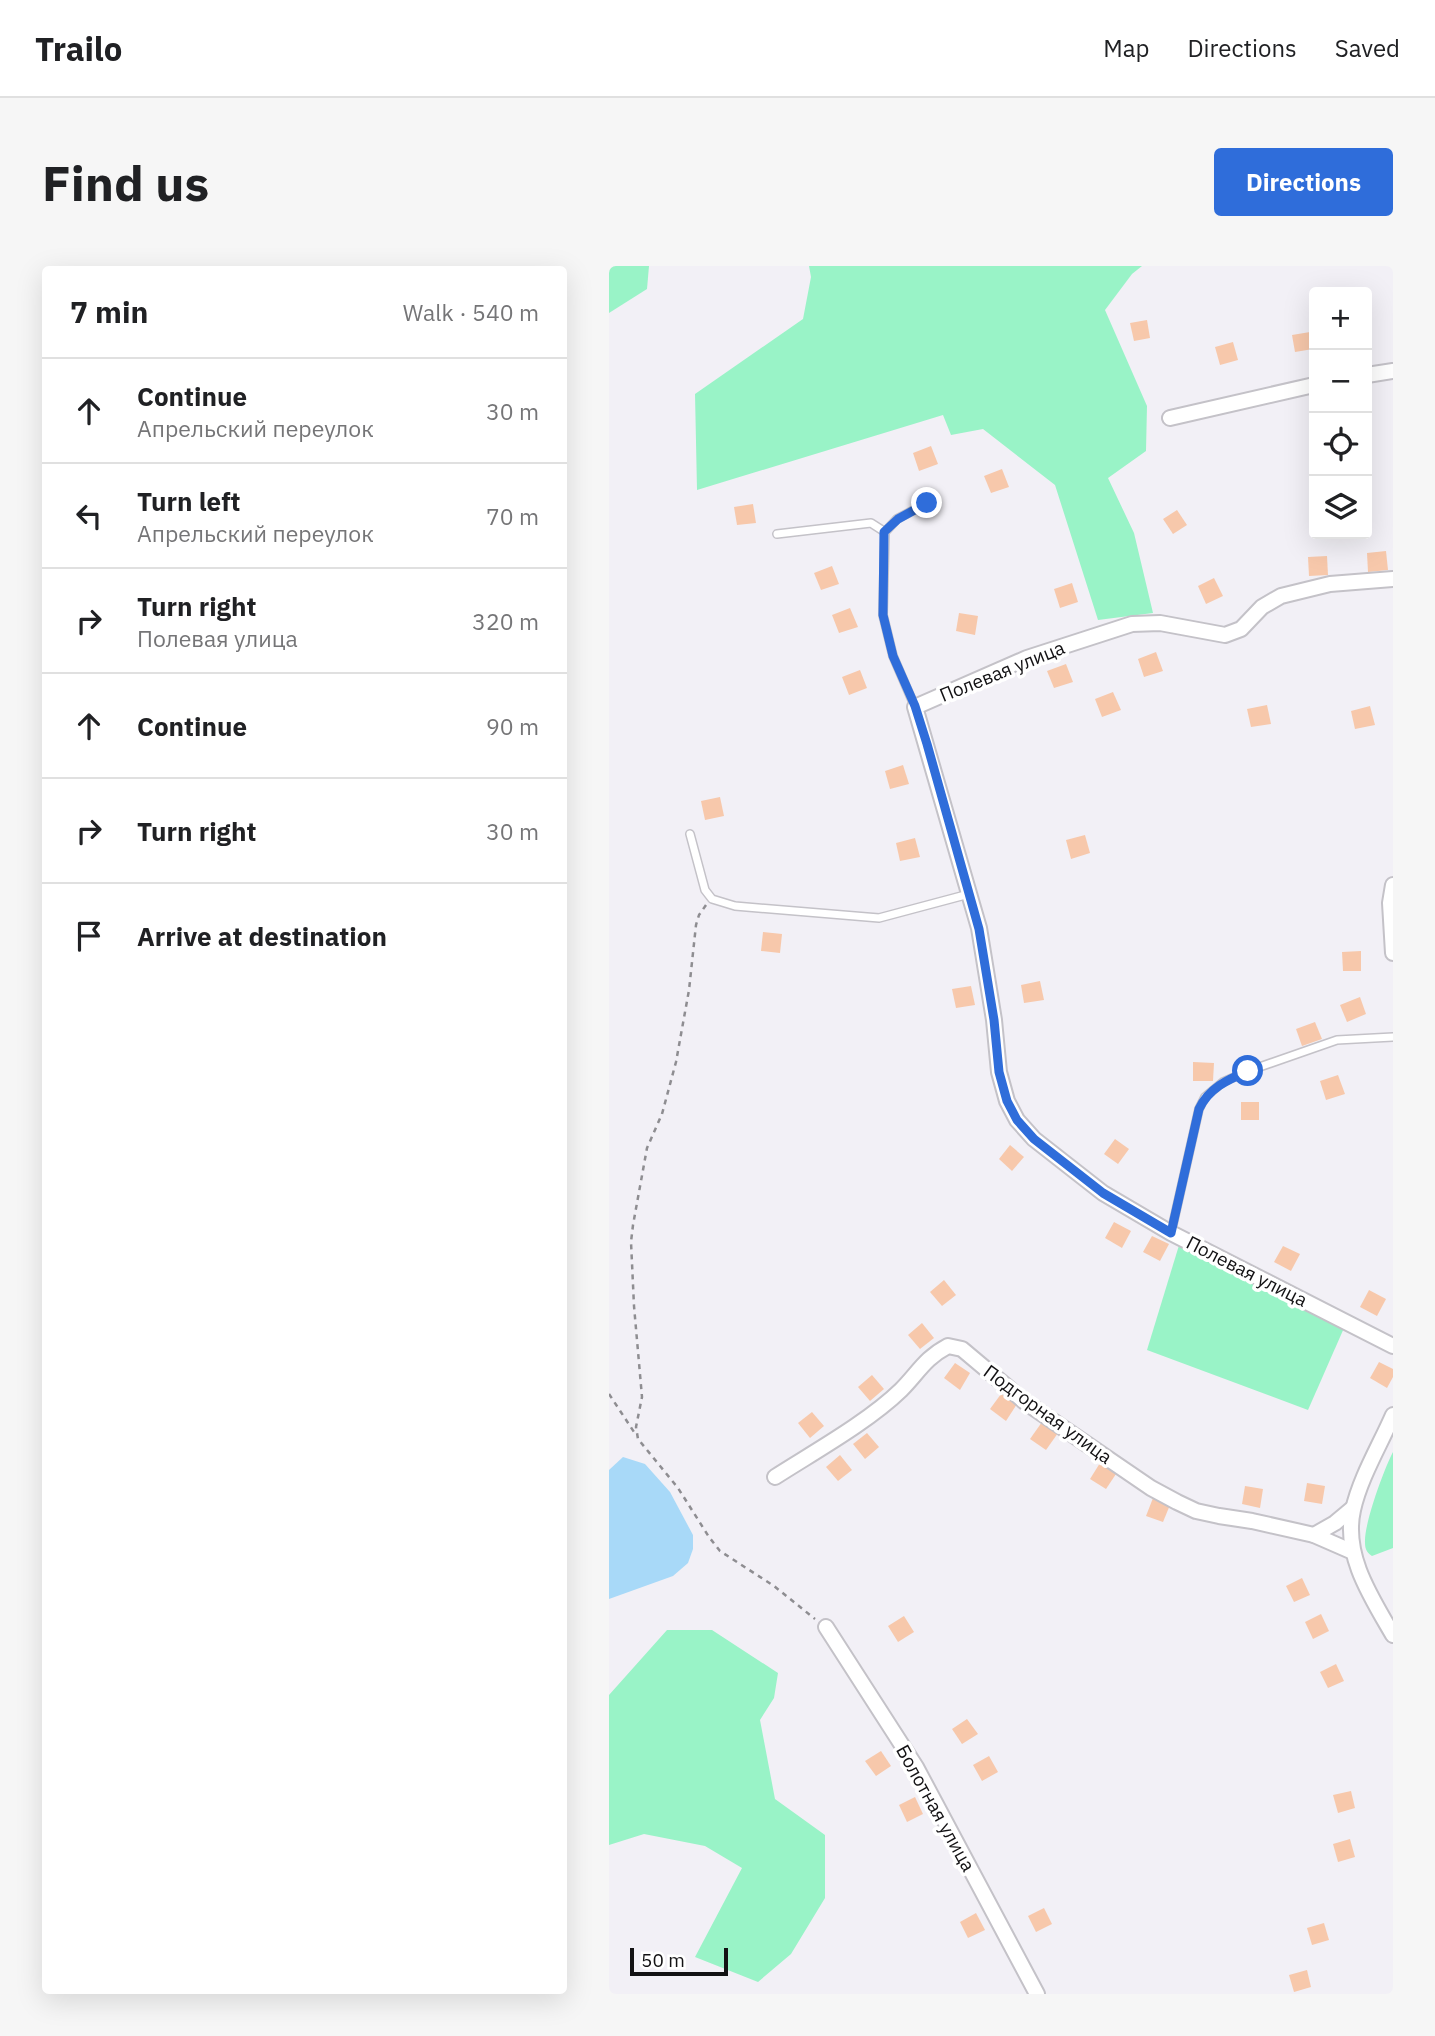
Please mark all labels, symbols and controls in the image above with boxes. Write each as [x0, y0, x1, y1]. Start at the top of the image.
text: Trailo [35, 27, 122, 70]
text: Map [1103, 32, 1149, 64]
text: Directions [1187, 32, 1297, 64]
text: Saved [1335, 32, 1400, 64]
button: Directions [1214, 148, 1393, 216]
text: Find us [42, 151, 209, 214]
map controls [1309, 287, 1372, 539]
button: + [1309, 287, 1372, 350]
text: 7 min [70, 292, 148, 331]
text: Walk · 540 m [403, 297, 539, 327]
button: − [1309, 350, 1372, 413]
text: Continue [137, 379, 247, 413]
icon: ahead [70, 392, 108, 430]
text: 30 m [486, 396, 539, 426]
text: Апрельский переулок [137, 413, 374, 443]
button: locate [1309, 413, 1372, 476]
button: layers [1309, 476, 1372, 539]
text: Turn left [137, 484, 240, 518]
route end [911, 487, 942, 518]
icon: left [70, 497, 108, 535]
text: 70 m [486, 501, 539, 531]
text: Апрельский переулок [137, 518, 374, 548]
text: Turn right [137, 589, 256, 623]
icon: right [70, 602, 108, 640]
text: 320 m [472, 606, 539, 636]
text: Полевая улица [137, 623, 298, 653]
street label: Полевая улица [936, 635, 1068, 707]
icon: ahead [70, 707, 108, 745]
text: Continue [137, 709, 247, 743]
text: 90 m [486, 711, 539, 741]
icon: right [70, 812, 108, 850]
text: Turn right [137, 814, 256, 848]
text: 30 m [486, 816, 539, 846]
icon: arrive [70, 917, 108, 955]
text: Arrive at destination [137, 919, 387, 953]
route start [1232, 1055, 1263, 1086]
street label: Полевая улица [1182, 1230, 1312, 1312]
street label: Подгорная улица [979, 1359, 1117, 1469]
street label: Болотная улица [891, 1740, 981, 1876]
scale bar [630, 1945, 728, 1977]
text: 50 m [641, 1948, 685, 1972]

